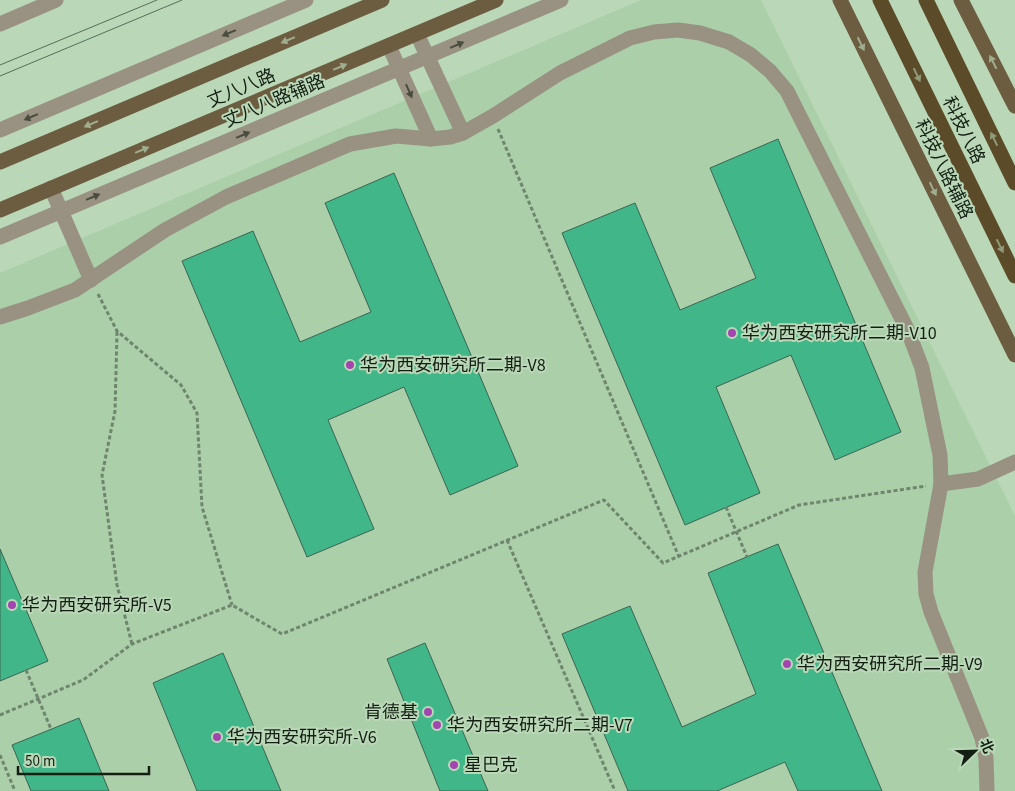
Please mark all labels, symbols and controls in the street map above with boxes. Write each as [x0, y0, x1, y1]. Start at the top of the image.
one-way arrow [222, 29, 236, 37]
one-way arrow [281, 36, 295, 44]
one-way arrow [857, 37, 865, 51]
one-way arrow [450, 40, 464, 48]
one-way arrow [989, 55, 997, 69]
one-way arrow [333, 62, 347, 70]
street label: 丈八八路 [203, 63, 279, 114]
one-way arrow [913, 68, 921, 82]
street label: 丈八八路辅路 [220, 69, 329, 134]
one-way arrow [406, 84, 414, 98]
street label: 科技八路 [937, 92, 991, 168]
one-way arrow [24, 113, 38, 121]
street label: 科技八路辅路 [909, 115, 978, 223]
one-way arrow [83, 120, 98, 128]
one-way arrow [236, 130, 250, 138]
one-way arrow [989, 132, 997, 146]
one-way arrow [135, 145, 149, 153]
one-way arrow [929, 182, 937, 197]
one-way arrow [86, 193, 100, 201]
one-way arrow [996, 239, 1004, 254]
place label: 华为西安研究所二期-V10 [742, 321, 937, 346]
marker: 华为西安研究所二期-V10 [726, 327, 738, 339]
place label: 华为西安研究所二期-V8 [360, 353, 546, 378]
marker: 华为西安研究所二期-V8 [344, 359, 356, 371]
place label: 华为西安研究所-V5 [22, 593, 172, 618]
marker: 华为西安研究所-V5 [6, 599, 18, 611]
place label: 华为西安研究所二期-V9 [797, 652, 983, 677]
marker: 华为西安研究所二期-V9 [781, 658, 793, 670]
place label: 肯德基 [364, 700, 418, 725]
marker: 肯德基 [422, 706, 434, 718]
place label: 华为西安研究所二期-V7 [447, 713, 633, 738]
marker: 华为西安研究所二期-V7 [431, 719, 443, 731]
place label: 华为西安研究所-V6 [227, 725, 377, 750]
north arrow [950, 726, 1000, 776]
marker: 华为西安研究所-V6 [211, 731, 223, 743]
text: 北 [974, 736, 998, 757]
scale bar [18, 744, 149, 776]
text: 50 m [25, 751, 55, 772]
place label: 星巴克 [464, 753, 518, 778]
marker: 星巴克 [448, 759, 460, 771]

